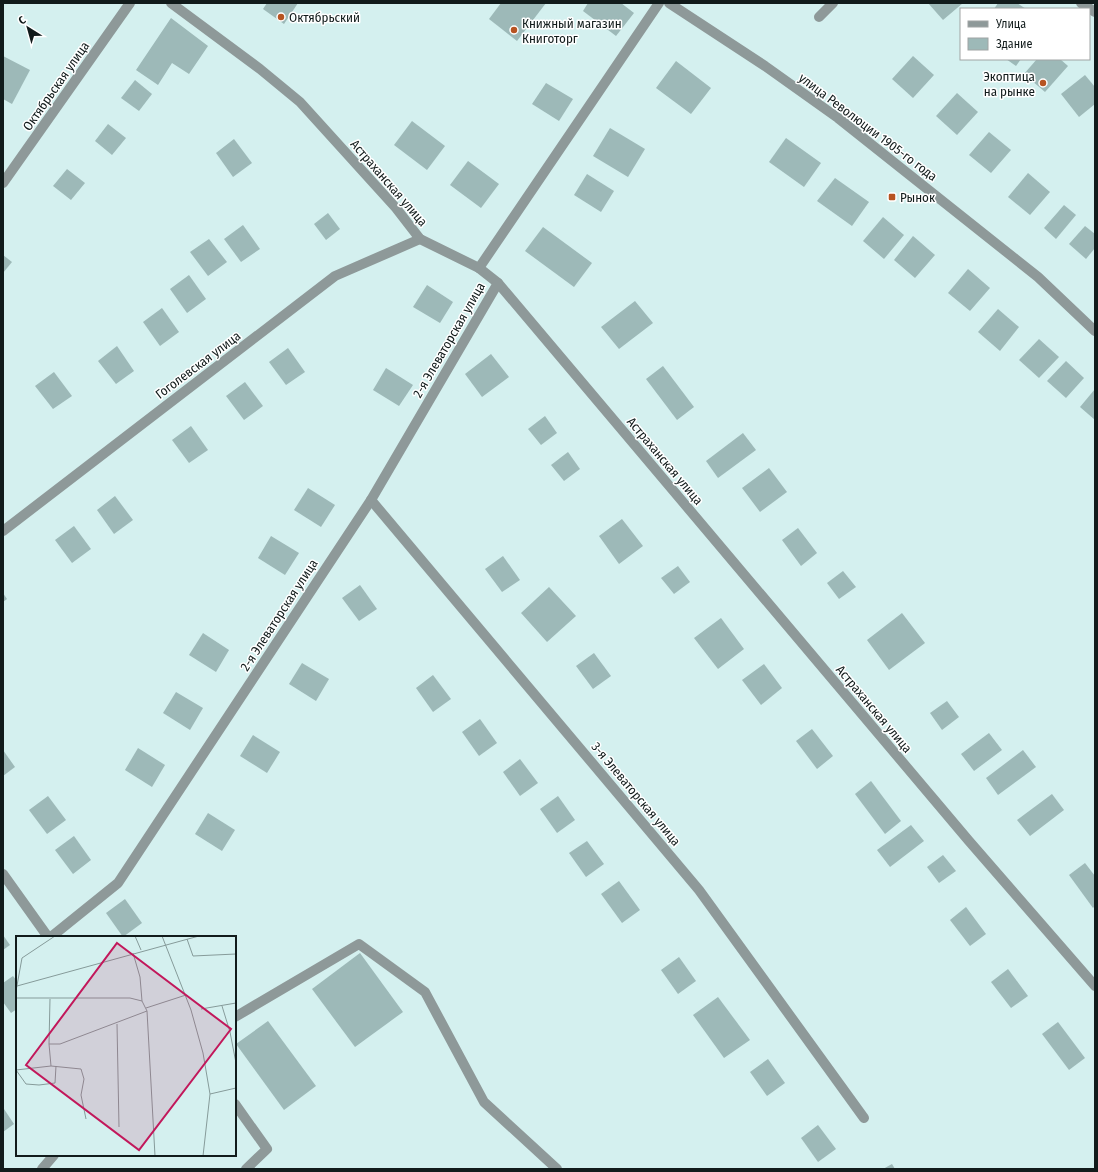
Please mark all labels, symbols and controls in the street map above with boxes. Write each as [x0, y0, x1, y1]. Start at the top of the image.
north arrow [8, 8, 48, 48]
legend [960, 8, 1090, 60]
place label: Октябрьский [289, 10, 360, 25]
marker: Октябрьский [276, 12, 286, 22]
text: С [16, 13, 29, 27]
place label: Книжный магазин Книготорг [522, 16, 622, 46]
text: Улица [995, 17, 1026, 31]
marker: Книжный магазин Книготорг [509, 25, 519, 35]
text: Здание [996, 37, 1032, 51]
street label: Октябрьская улица [20, 39, 92, 133]
place label: Экоптица на рынке [984, 69, 1035, 99]
street label: улица Революции 1905-го года [796, 70, 940, 184]
marker: Экоптица на рынке [1038, 78, 1048, 88]
street label: Астраханская улица [347, 137, 431, 229]
place label: Рынок [900, 190, 935, 205]
marker: Рынок [887, 192, 897, 202]
street label: 2-я Элеваторская улица [410, 280, 488, 400]
street label: Гоголевская улица [153, 328, 243, 402]
street label: Астраханская улица [624, 414, 706, 508]
street label: 2-я Элеваторская улица [237, 556, 321, 674]
street label: Астраханская улица [833, 662, 915, 756]
street label: 3-я Элеваторская улица [588, 739, 684, 849]
inset map [16, 936, 236, 1156]

